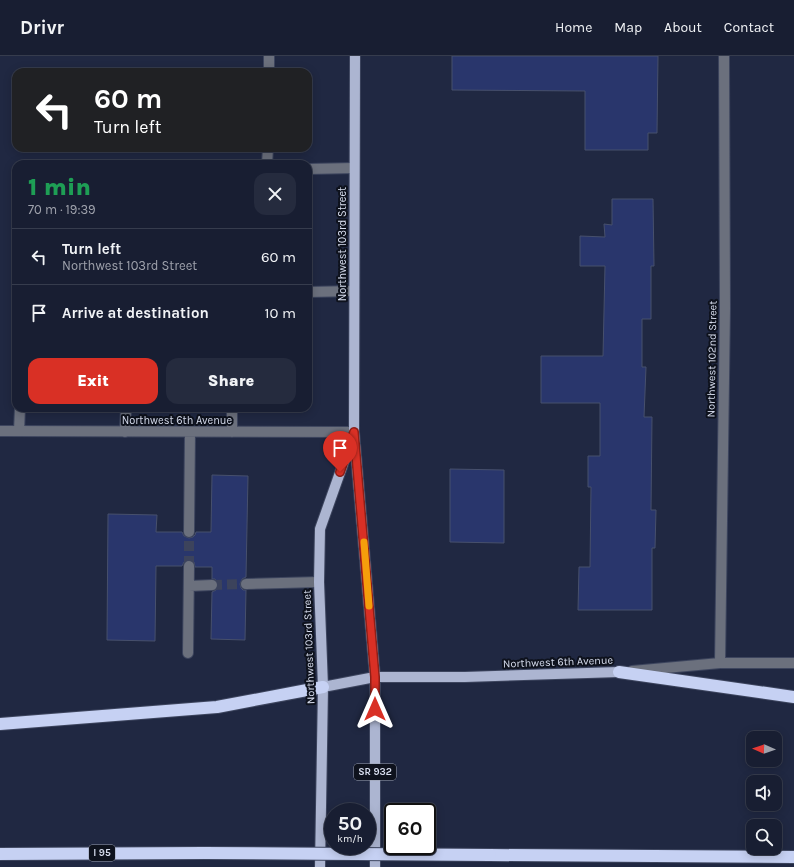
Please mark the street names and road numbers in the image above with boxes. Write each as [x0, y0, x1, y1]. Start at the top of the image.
street label: Northwest 103rd Street [336, 187, 349, 301]
street label: Northwest 102nd Street [704, 300, 720, 418]
street label: Northwest 6th Avenue [122, 414, 233, 427]
street label: Northwest 103rd Street [301, 590, 317, 704]
street label: Northwest 6th Avenue [503, 654, 614, 670]
road number: SR 932 [354, 764, 396, 780]
road number: I 95 [89, 845, 115, 861]

